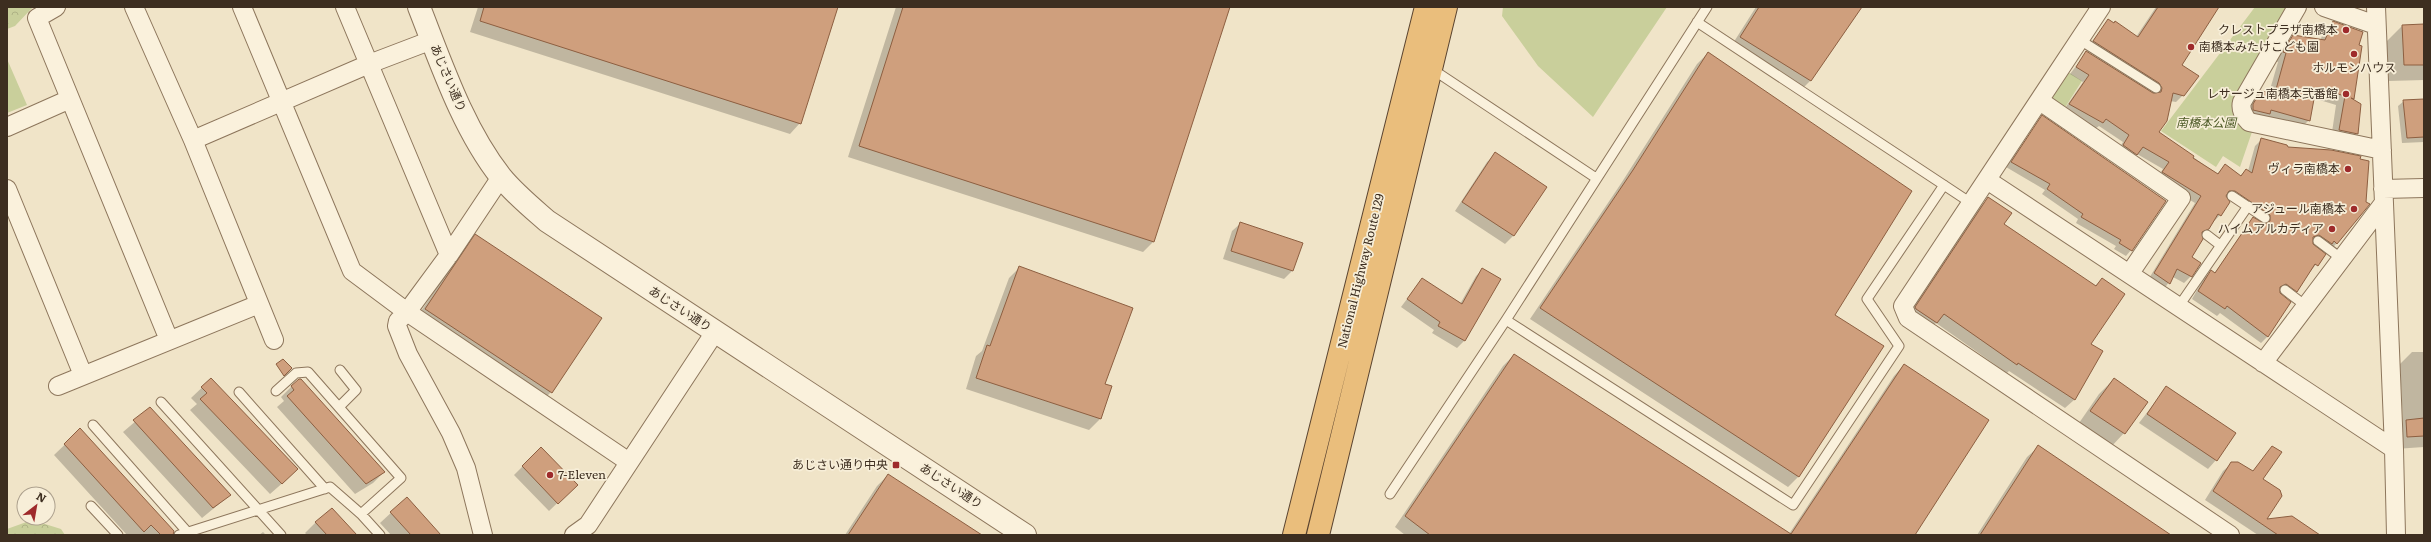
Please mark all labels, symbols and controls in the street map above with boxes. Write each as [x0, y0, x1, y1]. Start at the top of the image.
place label: クレストプラザ南橋本 [2218, 20, 2338, 38]
marker: クレストプラザ南橋本 [2341, 25, 2351, 35]
place label: 南橋本みたけこども園 [2199, 37, 2319, 55]
street label: あじさい通り [427, 41, 471, 114]
marker: 南橋本みたけこども園 [2186, 42, 2196, 52]
marker: ホルモンハウス [2349, 49, 2359, 59]
place label: ホルモンハウス [2312, 58, 2396, 76]
place label: レサージュ南橋本弐番館 [2207, 84, 2338, 102]
marker: レサージュ南橋本弐番館 [2341, 89, 2351, 99]
park label: 南橋本公園 [2176, 113, 2238, 131]
place label: ヴィラ南橋本 [2268, 159, 2340, 177]
marker: ヴィラ南橋本 [2343, 164, 2353, 174]
street label: National Highway Route 129 [1332, 192, 1388, 350]
place label: アジュール南橋本 [2251, 199, 2346, 217]
marker: アジュール南橋本 [2349, 204, 2359, 214]
place label: ハイムアルカディア [2218, 219, 2324, 237]
marker: ハイムアルカディア [2327, 224, 2337, 234]
street label: あじさい通り [645, 281, 716, 335]
place label: あじさい通り中央 [792, 455, 888, 473]
street label: あじさい通り [916, 458, 987, 512]
marker: あじさい通り中央 [891, 460, 901, 470]
place label: 7-Eleven [558, 465, 606, 483]
marker: 7-Eleven [545, 470, 555, 480]
north arrow [16, 486, 56, 526]
text: N [34, 487, 50, 506]

